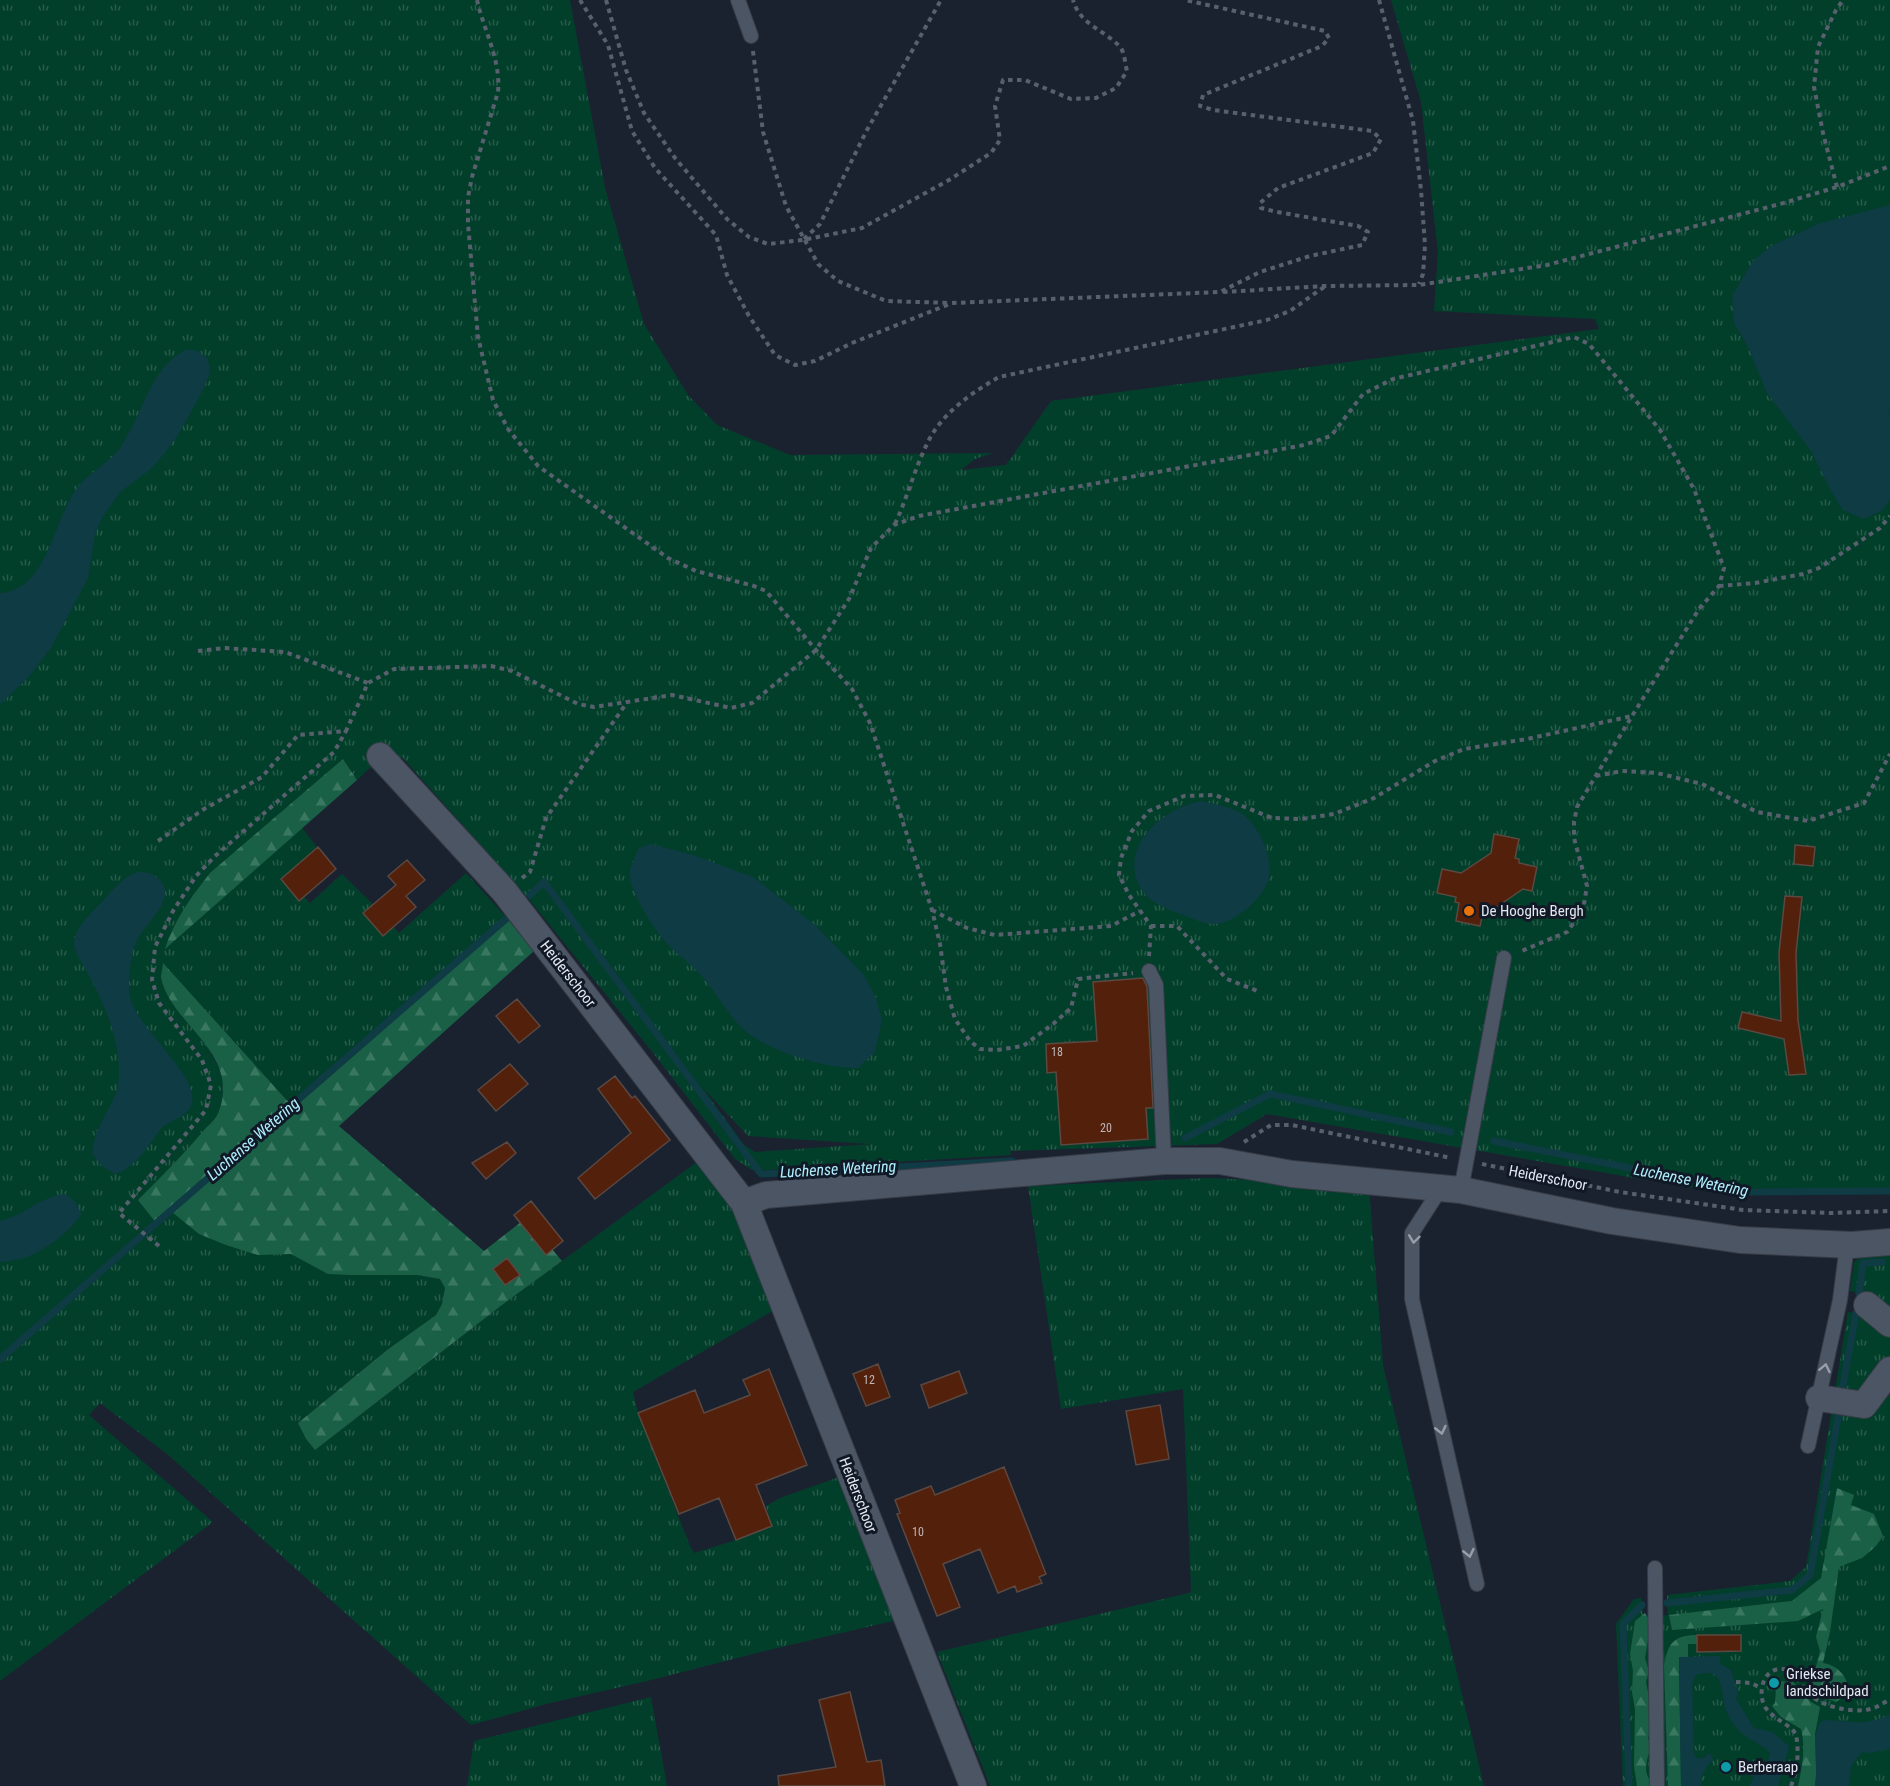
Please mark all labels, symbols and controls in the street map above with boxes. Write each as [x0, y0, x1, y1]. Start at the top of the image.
place label: De Hooghe Bergh [1481, 902, 1584, 920]
marker: De Hooghe Bergh [1462, 904, 1476, 918]
street label: Heiderschoor [536, 937, 600, 1011]
house number: 18 [1051, 1045, 1063, 1059]
water label: Luchense Wetering [203, 1094, 303, 1184]
house number: 20 [1100, 1121, 1112, 1135]
water label: Luchense Wetering [779, 1156, 897, 1182]
water label: Luchense Wetering [1632, 1160, 1750, 1200]
street label: Heiderschoor [1507, 1162, 1589, 1194]
one-way arrow [1408, 1234, 1420, 1244]
one-way arrow [1818, 1364, 1831, 1374]
house number: 12 [863, 1373, 875, 1387]
one-way arrow [1434, 1425, 1447, 1435]
street label: Heiderschoor [835, 1455, 881, 1536]
house number: 10 [912, 1525, 924, 1539]
one-way arrow [1462, 1548, 1475, 1558]
place label: Griekse landschildpad [1786, 1665, 1869, 1700]
marker: Griekse landschildpad [1767, 1676, 1781, 1690]
place label: Berberaap [1738, 1758, 1798, 1776]
marker: Berberaap [1719, 1760, 1733, 1774]

